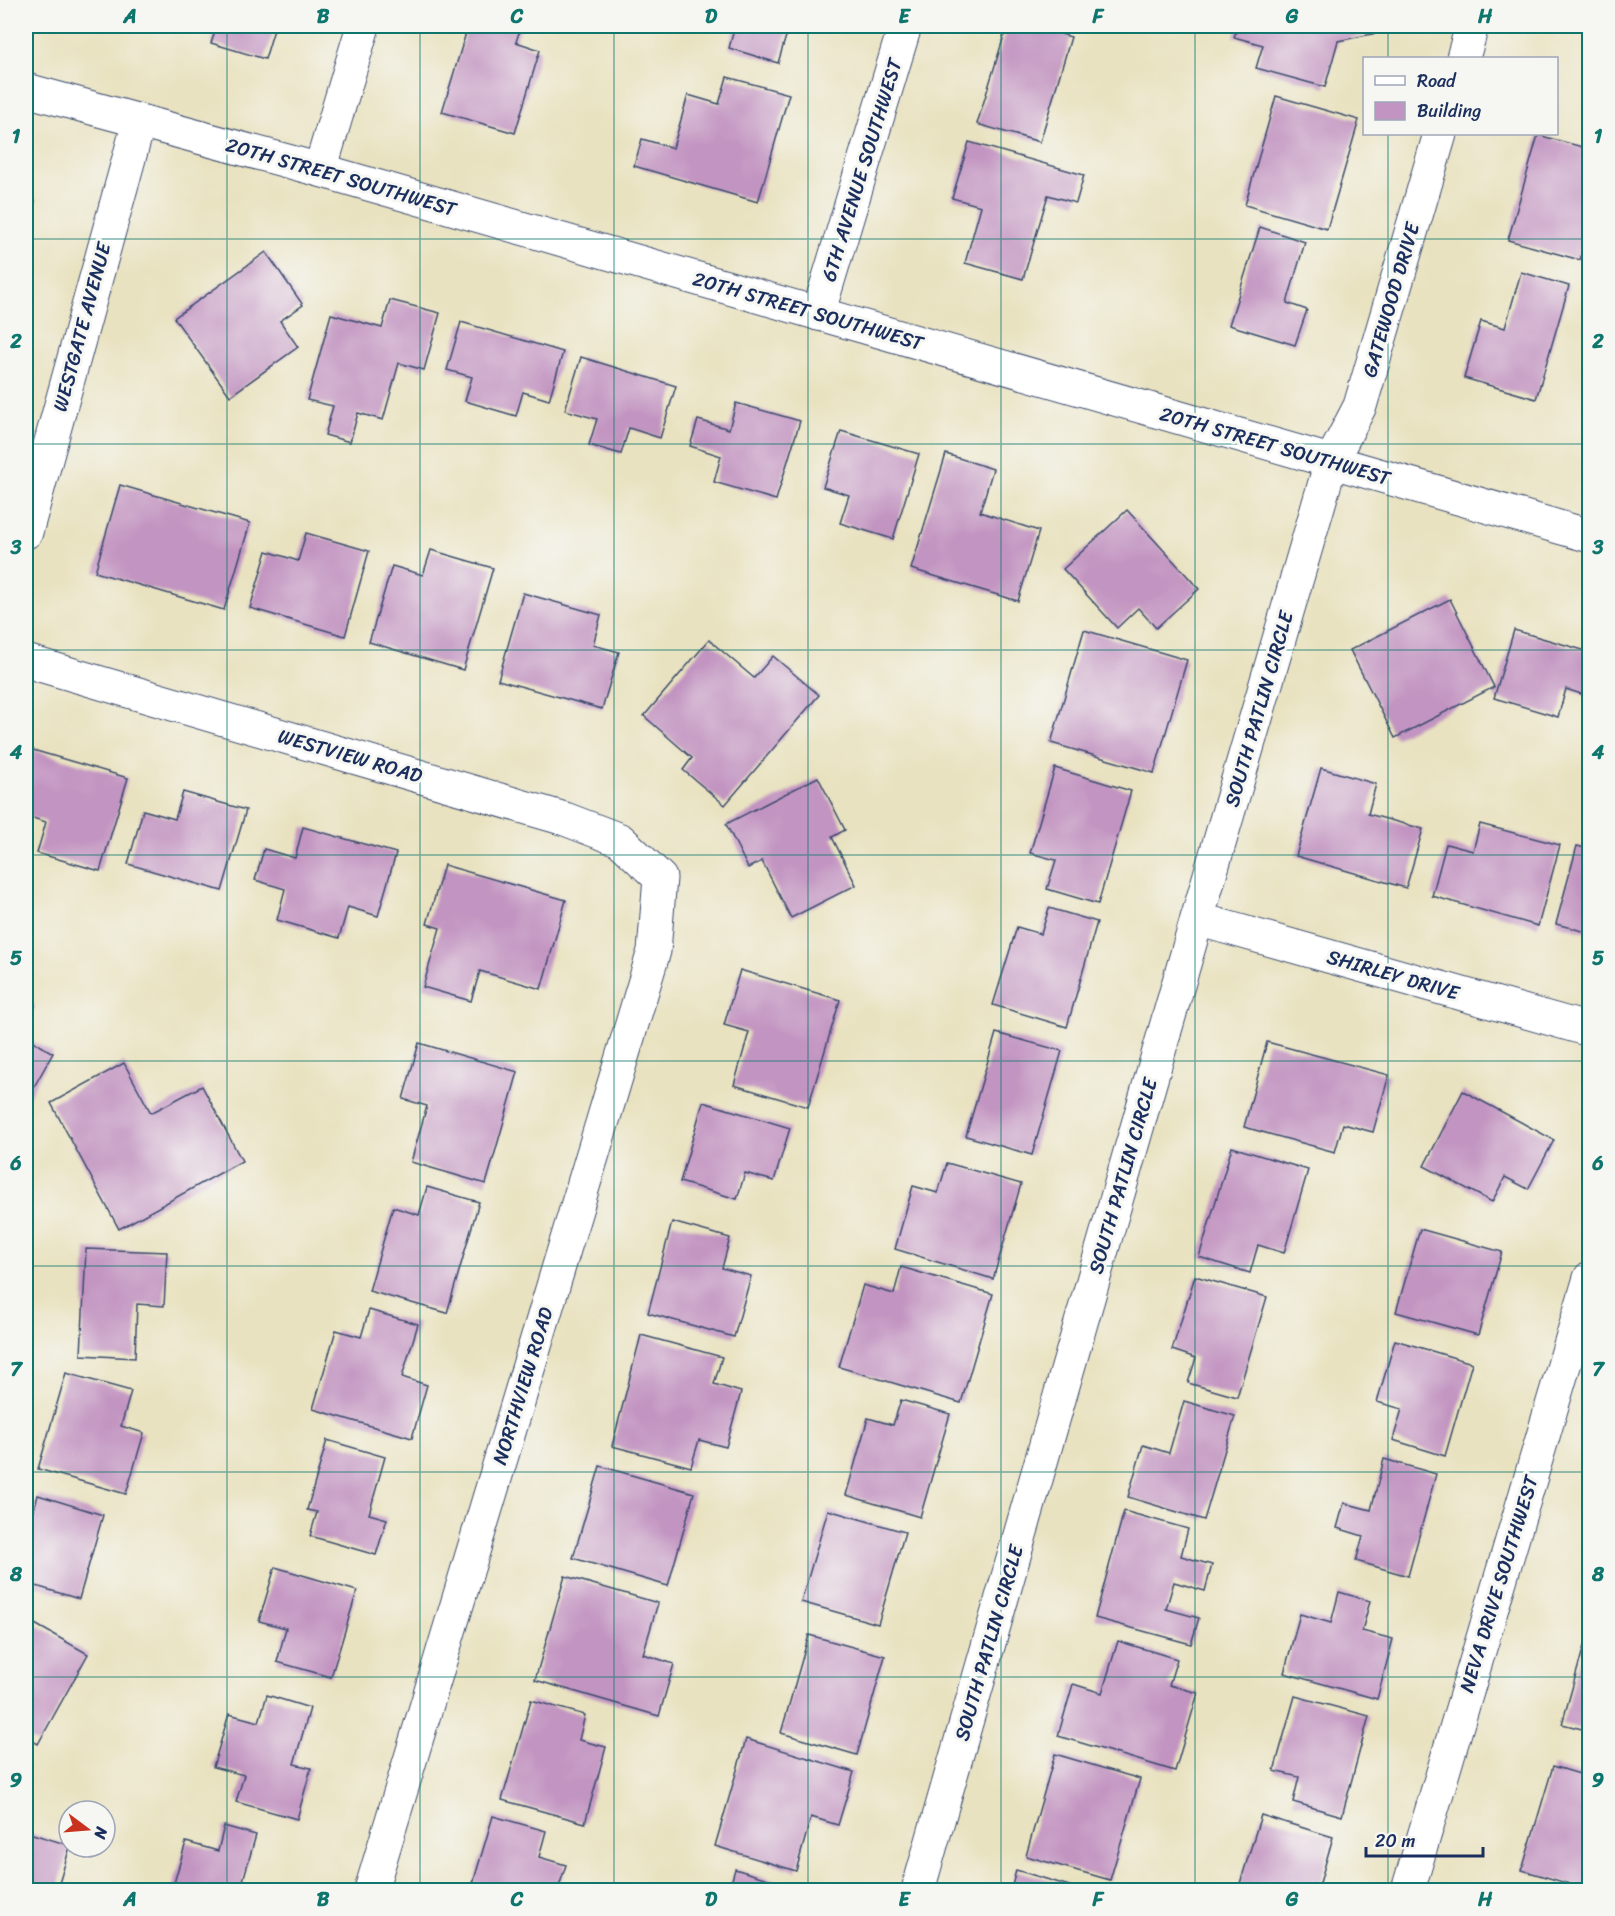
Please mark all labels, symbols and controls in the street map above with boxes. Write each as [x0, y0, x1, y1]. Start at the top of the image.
text: A [122, 0, 137, 34]
text: B [317, 0, 330, 34]
text: C [510, 0, 524, 34]
text: D [705, 0, 718, 34]
text: E [898, 0, 911, 34]
text: F [1092, 0, 1105, 34]
text: G [1285, 0, 1299, 34]
text: H [1477, 0, 1493, 34]
street label: 6TH AVENUE SOUTHWEST [811, 52, 913, 286]
legend [1363, 57, 1558, 135]
text: Road [1417, 65, 1457, 97]
text: Building [1417, 95, 1481, 127]
text: 1 [12, 119, 21, 154]
text: 1 [1594, 119, 1603, 154]
street label: 20TH STREET SOUTHWEST [222, 127, 461, 227]
street label: GATEWOOD DRIVE [1352, 217, 1430, 381]
street label: WESTGATE AVENUE [43, 237, 122, 416]
street label: 20TH STREET SOUTHWEST [689, 261, 928, 361]
text: 2 [9, 324, 22, 359]
text: 2 [1591, 324, 1604, 359]
street label: 20TH STREET SOUTHWEST [1156, 396, 1395, 496]
text: 3 [10, 530, 22, 565]
text: 3 [1592, 530, 1604, 565]
street label: SOUTH PATLIN CIRCLE [1214, 605, 1304, 811]
street label: WESTVIEW ROAD [274, 719, 426, 793]
text: 4 [9, 735, 23, 770]
text: 4 [1591, 735, 1605, 770]
street label: SHIRLEY DRIVE [1323, 939, 1465, 1011]
text: 5 [10, 941, 22, 976]
text: 5 [1592, 941, 1604, 976]
street label: SOUTH PATLIN CIRCLE [1078, 1072, 1168, 1278]
text: 6 [9, 1146, 22, 1181]
text: 6 [1591, 1146, 1604, 1181]
street label: NORTHVIEW ROAD [482, 1303, 564, 1469]
text: 7 [10, 1352, 23, 1387]
text: 7 [1592, 1352, 1605, 1387]
street label: NEVA DRIVE SOUTHWEST [1449, 1470, 1549, 1697]
street label: SOUTH PATLIN CIRCLE [944, 1539, 1034, 1745]
text: 8 [9, 1557, 23, 1592]
text: 8 [1591, 1557, 1605, 1592]
text: 9 [10, 1763, 22, 1798]
text: 9 [1592, 1763, 1604, 1798]
north arrow [57, 1799, 117, 1859]
scale bar [1366, 1820, 1483, 1858]
text: N [85, 1823, 117, 1843]
text: 20 m [1375, 1825, 1415, 1857]
text: A [122, 1882, 137, 1916]
text: B [317, 1882, 330, 1916]
text: C [510, 1882, 524, 1916]
text: D [705, 1882, 718, 1916]
text: E [898, 1882, 911, 1916]
text: F [1092, 1882, 1105, 1916]
text: G [1285, 1882, 1299, 1916]
text: H [1477, 1882, 1493, 1916]

